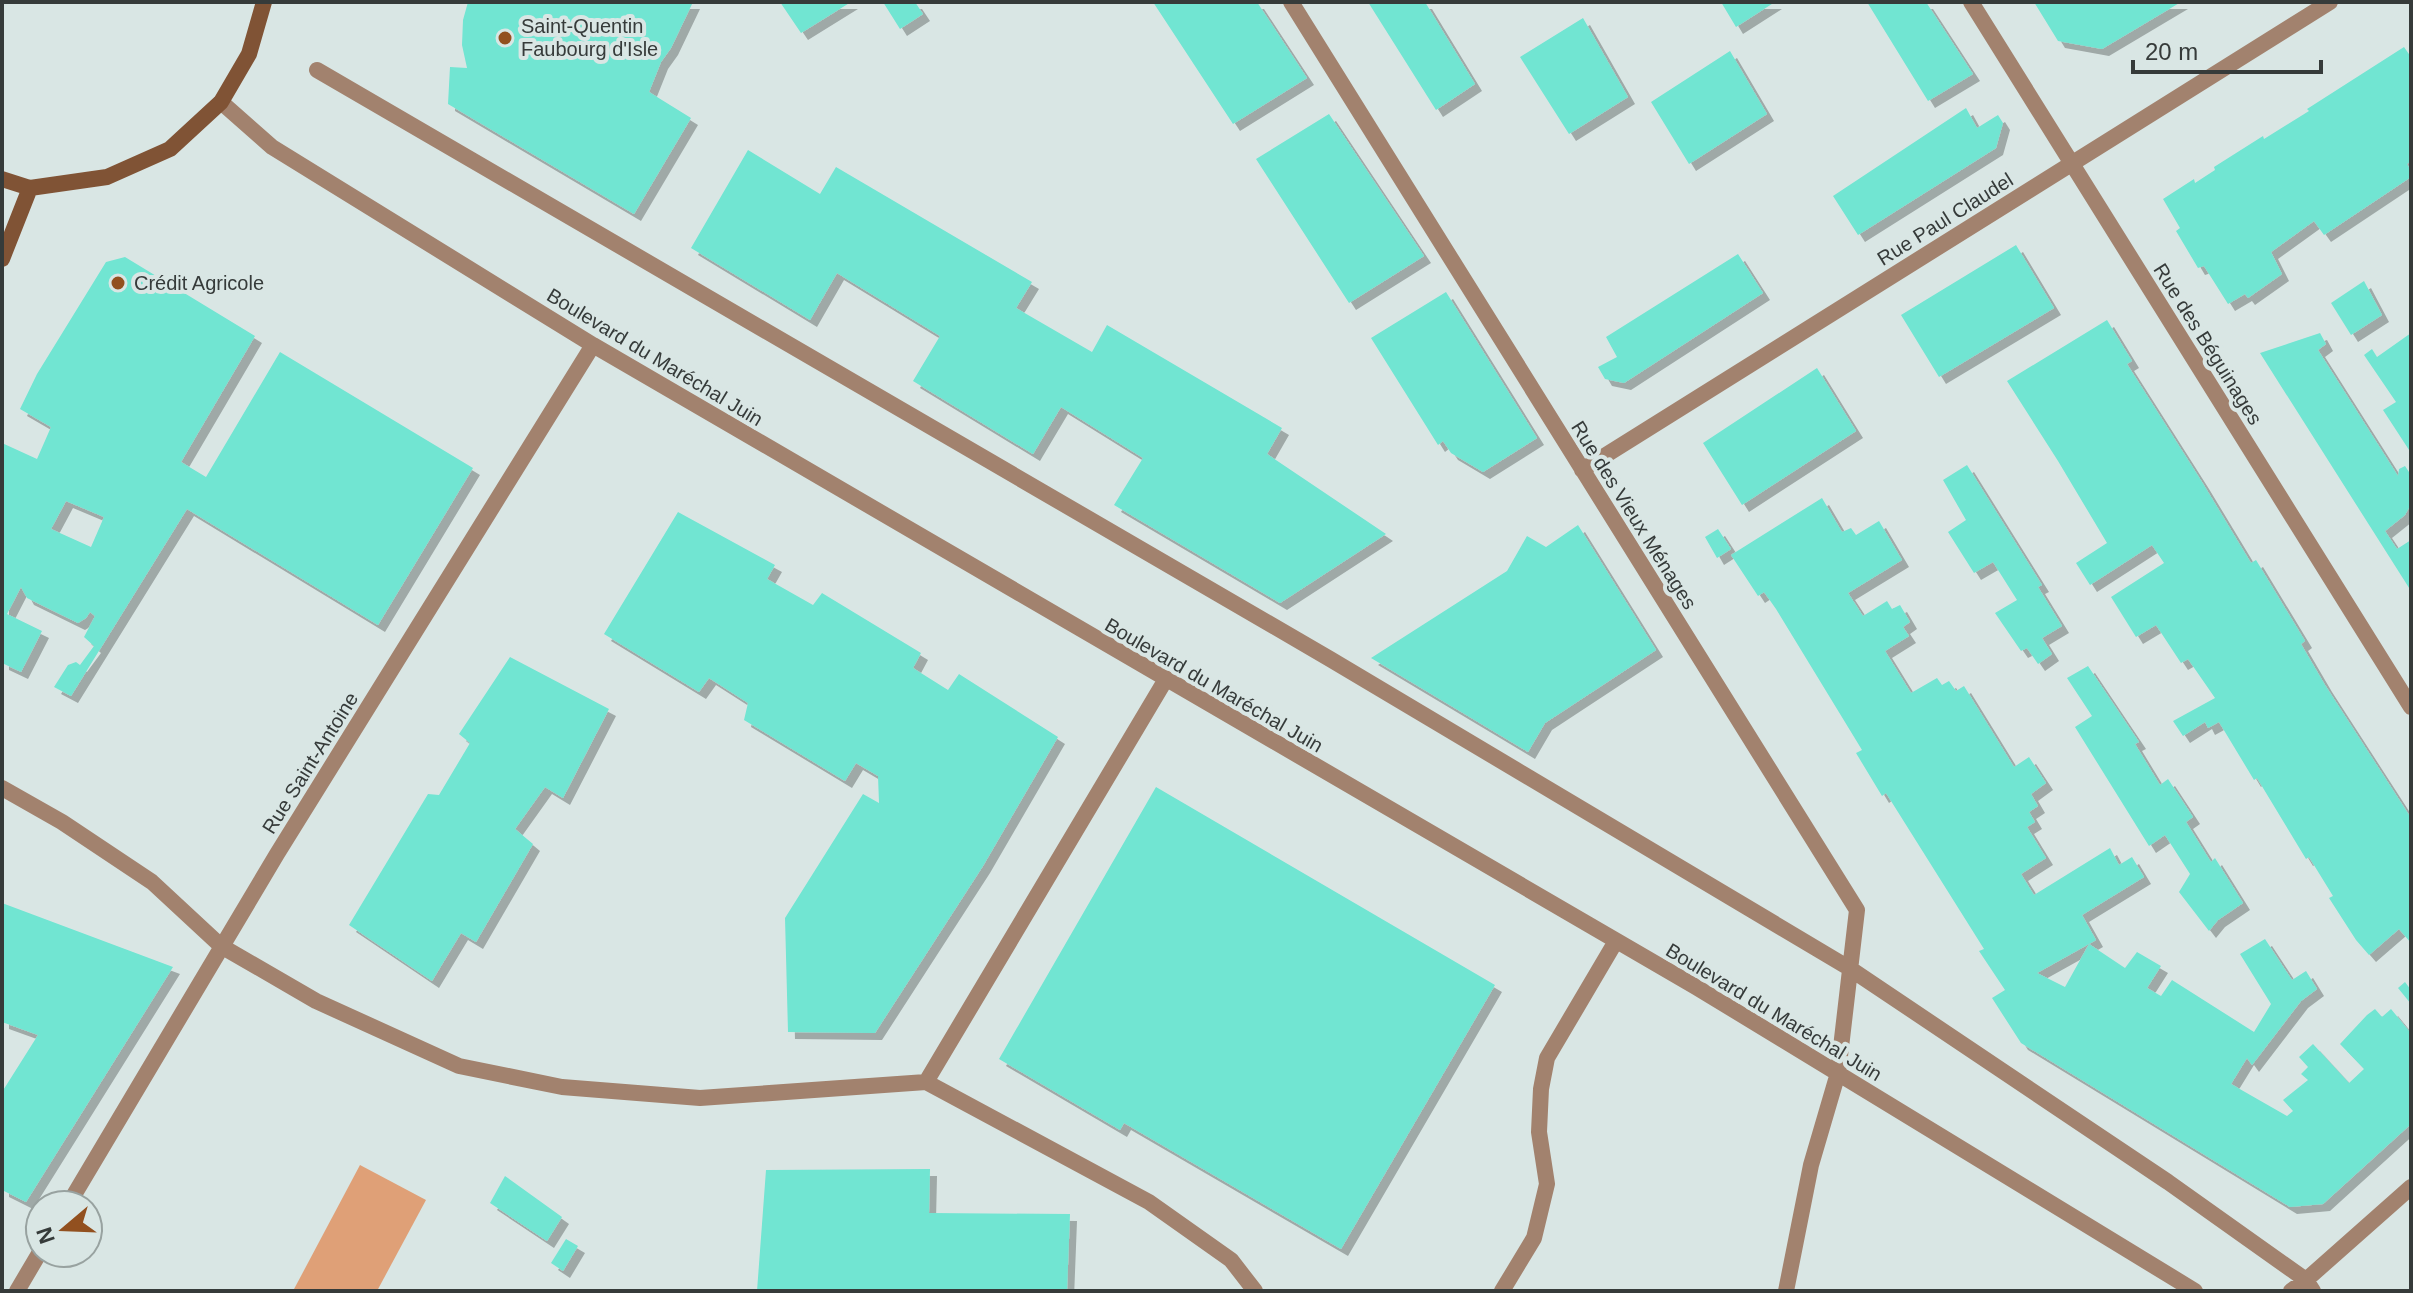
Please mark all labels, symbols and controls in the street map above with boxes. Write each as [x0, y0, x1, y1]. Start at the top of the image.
place label: Saint-Quentin Faubourg d'Isle [521, 15, 658, 60]
scale bar [2133, 24, 2321, 74]
marker: Saint-Quentin Faubourg d'Isle [496, 29, 514, 47]
text: 20 m [2145, 38, 2198, 65]
street label: Rue Paul Claudel [1873, 168, 2017, 270]
street label: Rue des Béguinages [2149, 259, 2267, 429]
place label: Crédit Agricole [134, 272, 264, 294]
marker: Crédit Agricole [109, 274, 127, 292]
street label: Boulevard du Maréchal Juin [543, 284, 767, 430]
street label: Rue des Vieux Ménages [1567, 417, 1701, 613]
street label: Boulevard du Maréchal Juin [1101, 613, 1327, 757]
street label: Rue Saint-Antoine [258, 688, 362, 838]
street label: Boulevard du Maréchal Juin [1662, 939, 1886, 1085]
north arrow [24, 1189, 104, 1269]
text: N [31, 1224, 60, 1247]

